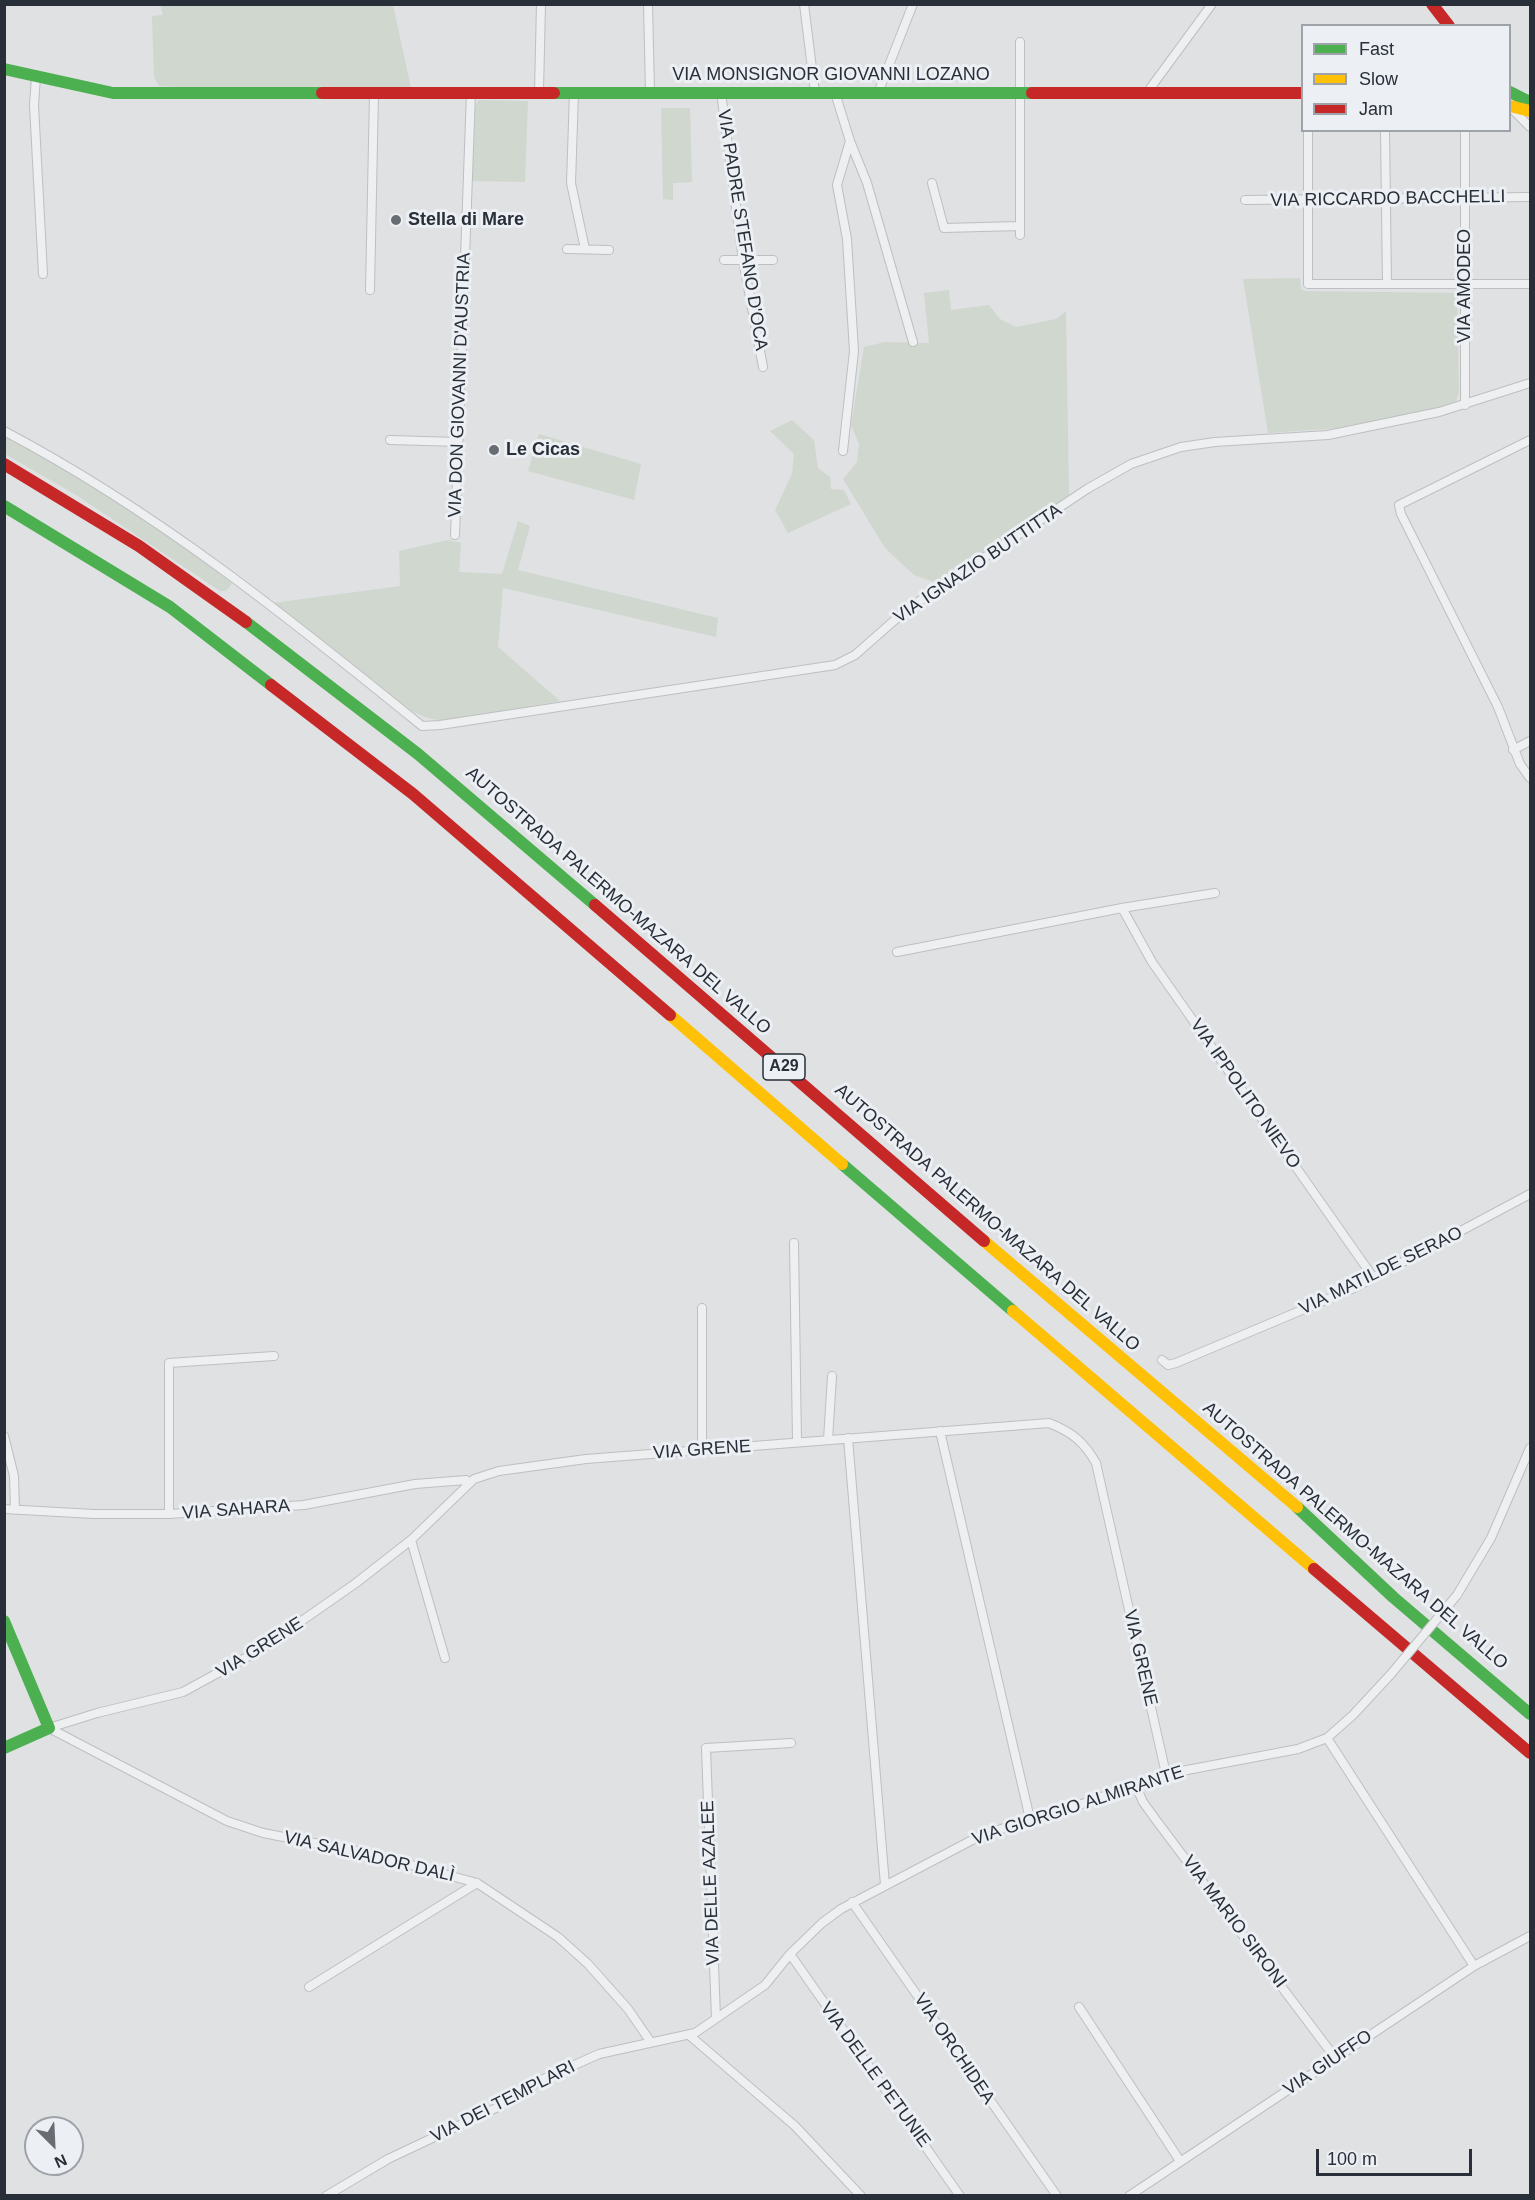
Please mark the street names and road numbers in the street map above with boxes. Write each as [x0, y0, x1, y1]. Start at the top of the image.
street label: VIA MONSIGNOR GIOVANNI LOZANO [672, 64, 990, 86]
street label: VIA PADRE STEFANO D'OCA [712, 108, 772, 352]
street label: VIA RICCARDO BACCHELLI [1270, 186, 1506, 212]
street label: VIA AMODEO [1454, 229, 1476, 343]
street label: VIA DON GIOVANNI D'AUSTRIA [445, 252, 475, 518]
street label: VIA IGNAZIO BUTTITTA [890, 500, 1066, 628]
street label: AUTOSTRADA PALERMO-MAZARA DEL VALLO [461, 763, 775, 1039]
street label: VIA IPPOLITO NIEVO [1185, 1015, 1305, 1173]
road number: A29 [763, 1054, 805, 1080]
street label: AUTOSTRADA PALERMO-MAZARA DEL VALLO [830, 1080, 1144, 1356]
street label: VIA MATILDE SERAO [1296, 1222, 1466, 1320]
street label: AUTOSTRADA PALERMO-MAZARA DEL VALLO [1198, 1398, 1512, 1674]
street label: VIA GRENE [652, 1436, 752, 1464]
street label: VIA SAHARA [181, 1495, 291, 1525]
street label: VIA GRENE [1118, 1608, 1162, 1708]
street label: VIA GRENE [213, 1613, 307, 1683]
street label: VIA GIORGIO ALMIRANTE [970, 1762, 1186, 1850]
street label: VIA DELLE AZALEE [697, 1800, 725, 1966]
street label: VIA SALVADOR DALÌ [282, 1827, 456, 1887]
street label: VIA MARIO SIRONI [1177, 1852, 1291, 1992]
street label: VIA ORCHIDEA [909, 1989, 999, 2109]
street label: VIA DELLE PETUNIE [815, 1998, 935, 2152]
street label: VIA GIUFFO [1280, 2026, 1376, 2100]
street label: VIA DEI TEMPLARI [427, 2056, 579, 2148]

